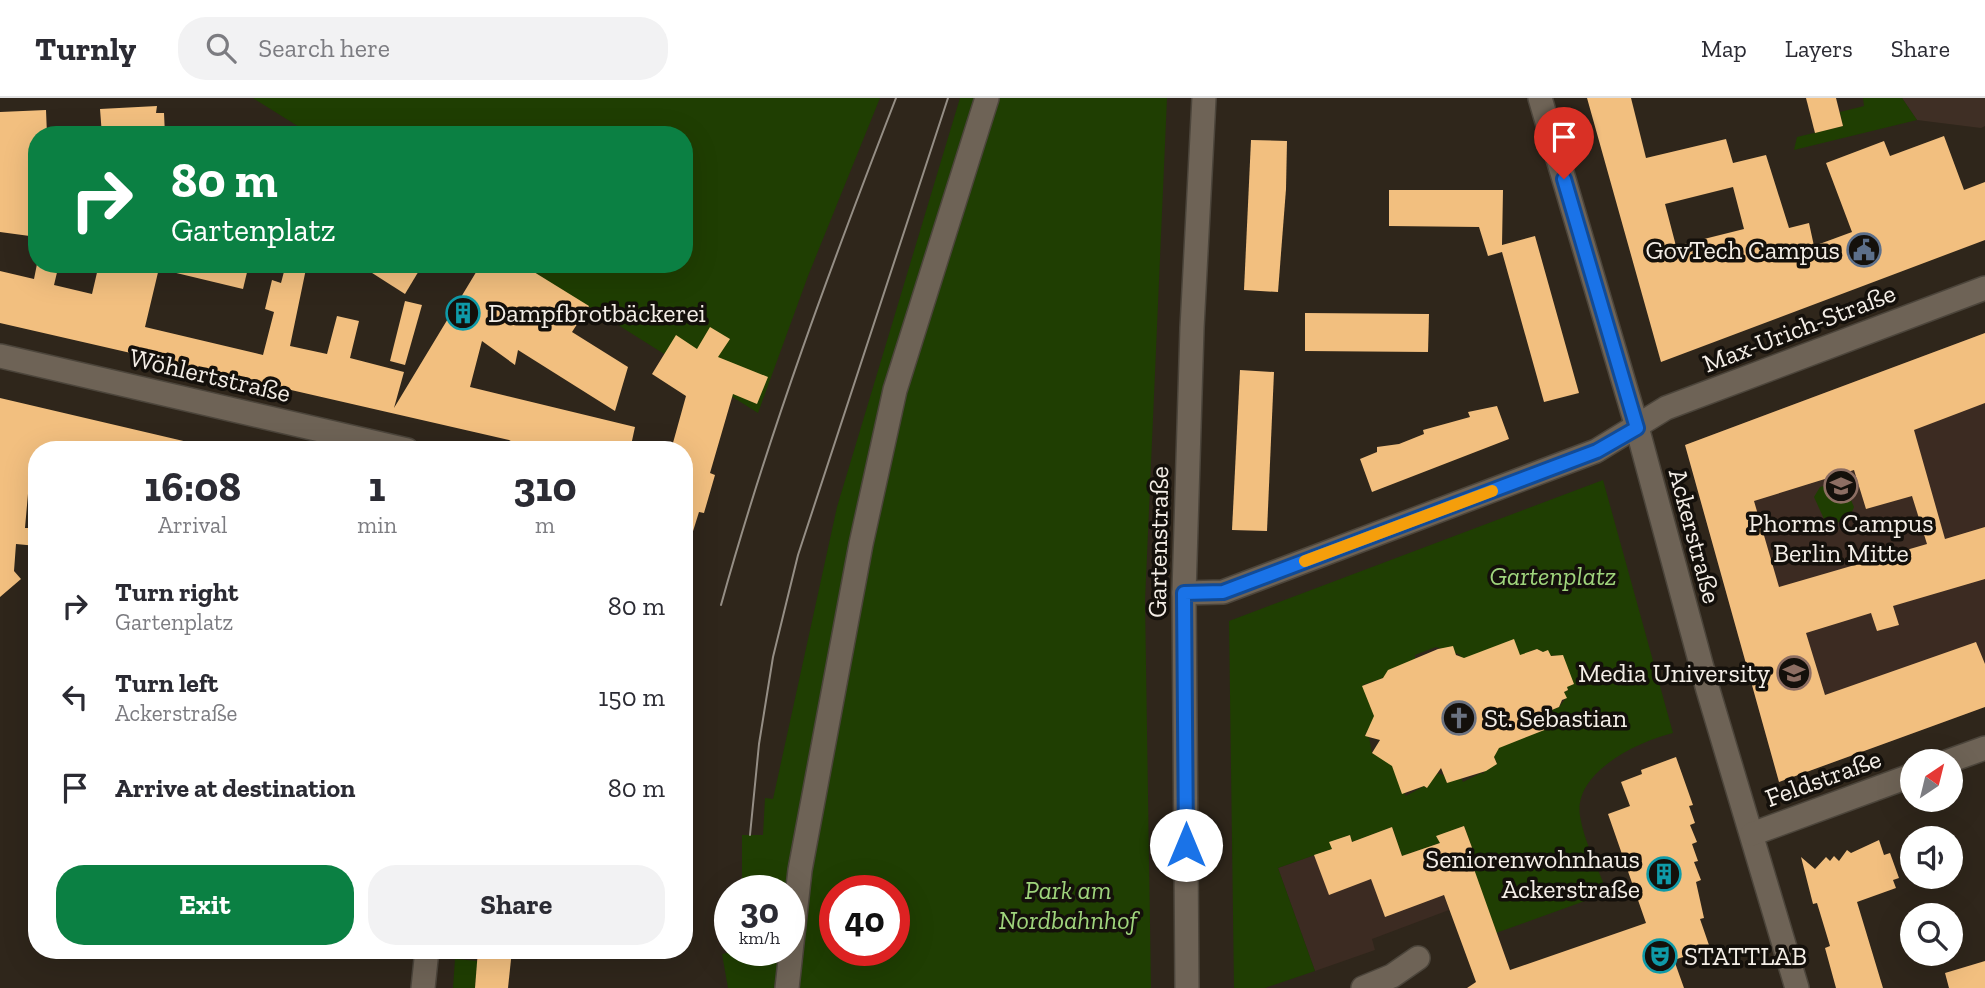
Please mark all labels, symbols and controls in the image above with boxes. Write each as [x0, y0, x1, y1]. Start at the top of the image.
search box [178, 17, 668, 80]
text: Turnly [35, 29, 136, 68]
icon: search [202, 29, 240, 67]
text: Search here [258, 32, 390, 64]
text: Map [1701, 34, 1747, 63]
text: Layers [1785, 34, 1853, 63]
text: Share [1891, 34, 1950, 63]
pin [1534, 107, 1594, 179]
icon: arrive [1545, 118, 1583, 156]
text: 80 m [171, 151, 278, 210]
icon: right [56, 154, 147, 245]
text: Gartenplatz [171, 211, 336, 249]
public building icon: GovTech Campus [1845, 231, 1883, 269]
place label: GovTech Campus [1645, 234, 1840, 266]
street label: Max-Urich-Straße [1698, 277, 1900, 379]
building icon: Dampfbrotbäckerei [444, 294, 482, 332]
place label: Dampfbrotbäckerei [488, 297, 706, 329]
street label: Wöhlertstraße [126, 341, 294, 409]
text: 16:08 [144, 461, 241, 512]
text: 1 [369, 461, 386, 512]
text: 310 [513, 461, 577, 512]
street label: Ackerstraße [1662, 465, 1728, 607]
street label: Gartenstraße [1141, 466, 1175, 618]
school or university icon: Phorms Campus Berlin Mitte [1822, 467, 1860, 505]
place label: Phorms Campus Berlin Mitte [1748, 507, 1934, 569]
text: Arrival [158, 511, 227, 539]
text: min [357, 511, 397, 539]
text: m [535, 511, 555, 539]
park label: Gartenplatz [1490, 560, 1616, 592]
text: Turn right [115, 576, 238, 608]
icon: right [56, 587, 94, 625]
text: 80 m [608, 590, 665, 622]
text: Gartenplatz [115, 608, 233, 636]
school or university icon: Media University [1775, 654, 1813, 692]
place label: Media University [1578, 657, 1771, 689]
text: Turn left [115, 667, 218, 699]
icon: left [56, 678, 94, 716]
text: 150 m [598, 681, 665, 713]
text: Ackerstraße [115, 699, 237, 727]
church icon: St. Sebastian [1440, 699, 1478, 737]
place label: St. Sebastian [1484, 702, 1627, 734]
street label: Feldstraße [1761, 742, 1885, 814]
north arrow [1900, 749, 1964, 812]
map controls [1900, 749, 1963, 966]
icon: arrive [56, 769, 94, 807]
text: Arrive at destination [115, 772, 355, 804]
text: 80 m [608, 772, 665, 804]
position arrow [1149, 808, 1223, 882]
button: sound [1900, 826, 1963, 889]
place label: Seniorenwohnhaus Ackerstraße [1425, 843, 1640, 905]
building icon: Seniorenwohnhaus Ackerstraße [1645, 855, 1683, 893]
button: Exit [56, 865, 354, 945]
button: Share [368, 865, 665, 945]
park label: Park am Nordbahnhof [998, 874, 1141, 936]
speed limit sign: 40 [819, 875, 910, 966]
text: 30 [740, 890, 779, 932]
button: search [1900, 903, 1963, 966]
text: km/h [739, 927, 780, 949]
theatre icon: STATTLAB [1641, 937, 1679, 975]
place label: STATTLAB [1684, 940, 1807, 972]

